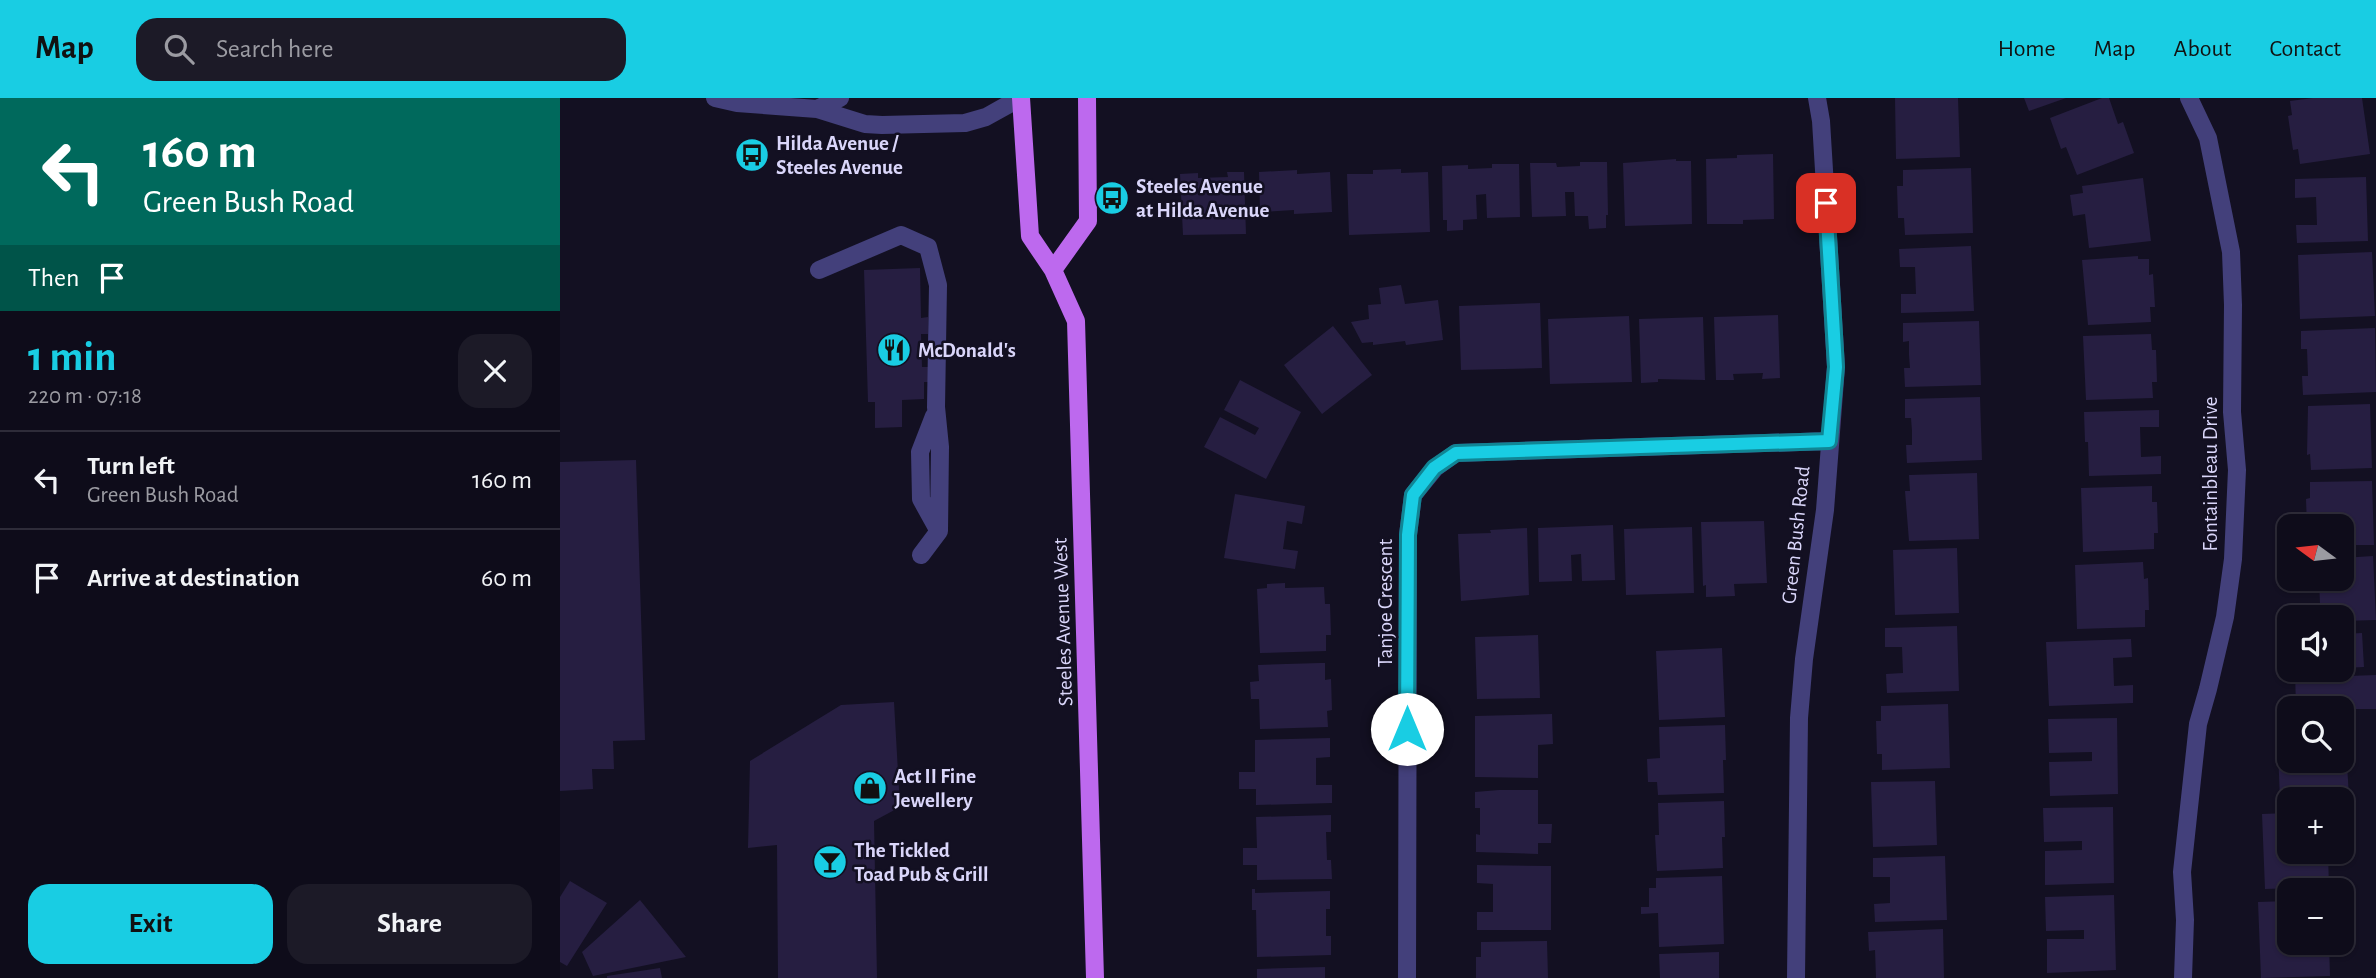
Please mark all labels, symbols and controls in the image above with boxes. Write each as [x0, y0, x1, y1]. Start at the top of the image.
search box [136, 18, 626, 81]
icon: search [160, 30, 198, 68]
text: Map [35, 32, 94, 65]
text: Search here [216, 36, 334, 62]
text: Home [1998, 37, 2056, 61]
text: Map [2094, 37, 2136, 61]
text: About [2174, 37, 2231, 61]
text: Contact [2269, 37, 2341, 61]
icon: left [28, 126, 119, 217]
text: 160 m [143, 128, 257, 177]
place label: Hilda Avenue / Steeles Avenue [776, 133, 903, 178]
bus stop icon: Hilda Avenue / Steeles Avenue [733, 136, 771, 174]
pin [1796, 173, 1856, 233]
place label: Steeles Avenue at Hilda Avenue [1136, 176, 1269, 221]
bus stop icon: Steeles Avenue at Hilda Avenue [1093, 179, 1131, 217]
icon: arrive [1807, 184, 1845, 222]
text: Green Bush Road [143, 186, 354, 218]
icon: arrive [93, 259, 131, 297]
text: Then [28, 265, 79, 291]
restaurant icon: McDonald's [875, 331, 913, 369]
button: close [458, 334, 532, 408]
text: 1 min [28, 336, 117, 378]
place label: McDonald's [918, 340, 1016, 361]
text: 220 m · 07:18 [28, 385, 142, 408]
street label: Fontainbleau Drive [2200, 397, 2221, 551]
text: Turn left [87, 453, 175, 479]
icon: left [28, 461, 66, 499]
street label: Green Bush Road [1778, 465, 1814, 605]
text: 160 m [472, 467, 532, 493]
text: Green Bush Road [87, 484, 239, 507]
north arrow [2277, 514, 2354, 592]
map controls [2277, 514, 2354, 955]
street label: Steeles Avenue West [1050, 537, 1076, 707]
street label: Tanjoe Crescent [1375, 539, 1396, 667]
icon: arrive [28, 559, 66, 597]
text: Arrive at destination [87, 565, 300, 591]
text: 60 m [481, 565, 532, 591]
button: sound [2277, 605, 2354, 682]
position arrow [1370, 692, 1444, 766]
button: search [2277, 696, 2354, 773]
place label: Act II Fine Jewellery [894, 766, 976, 811]
shop icon: Act II Fine Jewellery [851, 769, 889, 807]
button: + [2277, 787, 2354, 864]
place label: The Tickled Toad Pub & Grill [854, 840, 989, 885]
bar icon: The Tickled Toad Pub & Grill [811, 843, 849, 881]
button: − [2277, 878, 2354, 955]
button: Exit [28, 884, 273, 964]
button: Share [287, 884, 532, 964]

